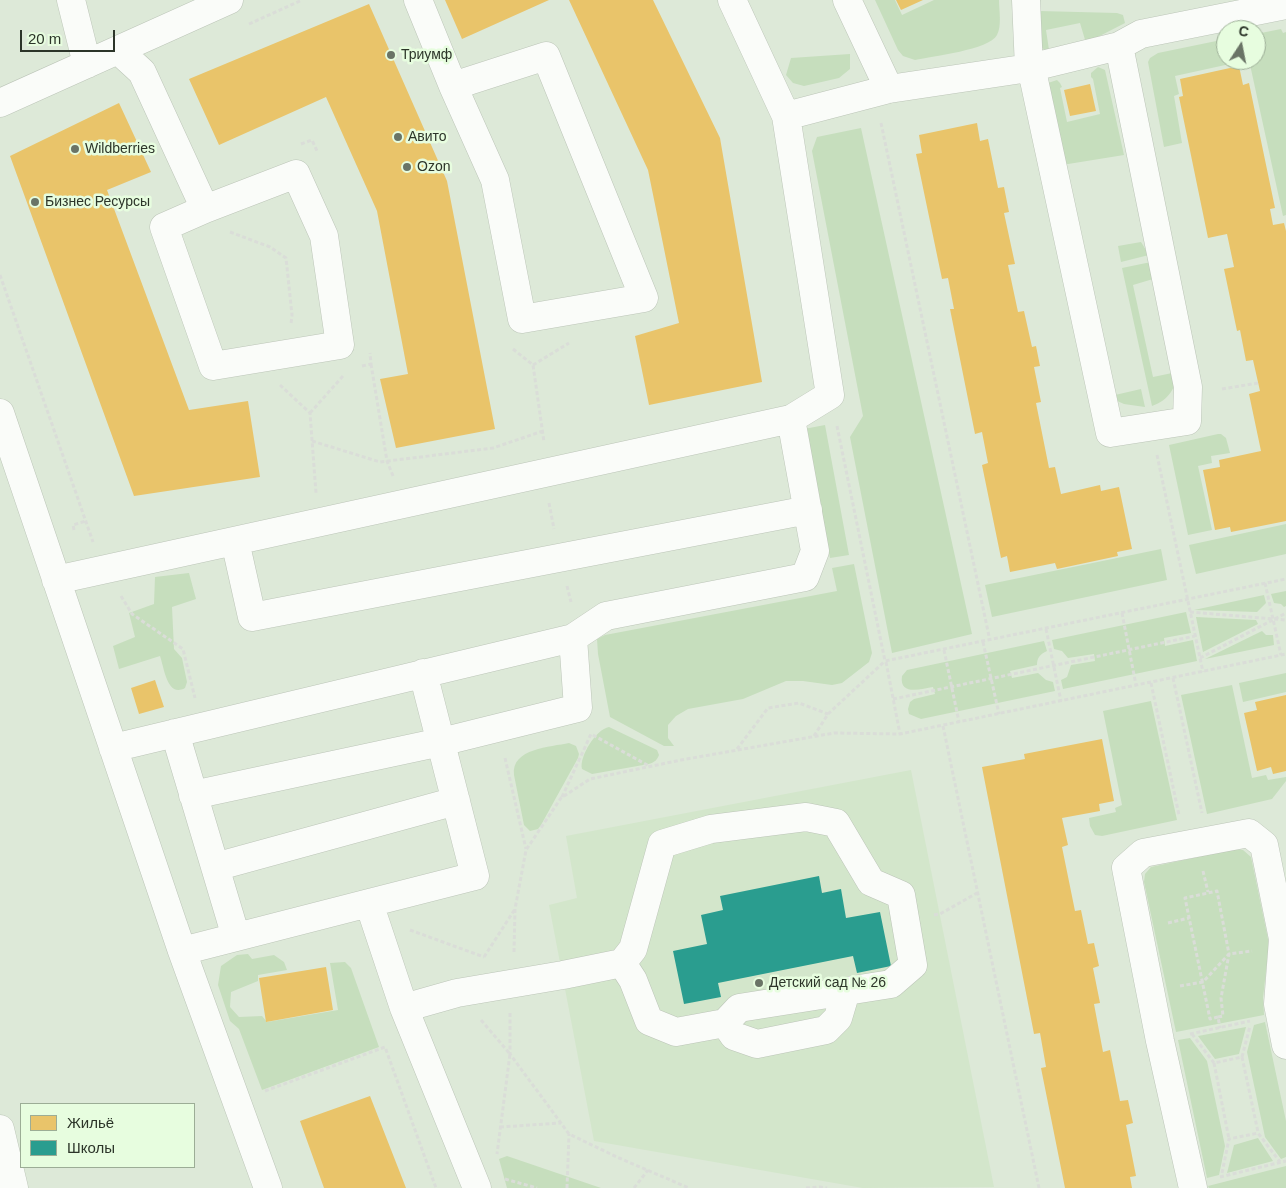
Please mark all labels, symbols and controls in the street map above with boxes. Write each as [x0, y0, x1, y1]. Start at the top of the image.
scale bar [22, 20, 118, 52]
north arrow [1216, 20, 1266, 70]
text: С [1237, 22, 1250, 40]
text: 20 m [28, 30, 61, 47]
place label: Триумф [401, 47, 452, 63]
marker: Триумф [385, 49, 397, 61]
place label: Авито [408, 129, 447, 145]
marker: Авито [392, 131, 404, 143]
place label: Wildberries [85, 141, 155, 157]
marker: Wildberries [69, 143, 81, 155]
place label: Ozon [417, 159, 450, 175]
marker: Ozon [401, 161, 413, 173]
place label: Бизнес Ресурсы [45, 194, 150, 210]
marker: Бизнес Ресурсы [29, 196, 41, 208]
place label: Детский сад № 26 [769, 975, 886, 991]
marker: Детский сад № 26 [753, 977, 765, 989]
legend [20, 1103, 195, 1168]
text: Жильё [67, 1114, 114, 1131]
text: Школы [67, 1139, 115, 1156]

